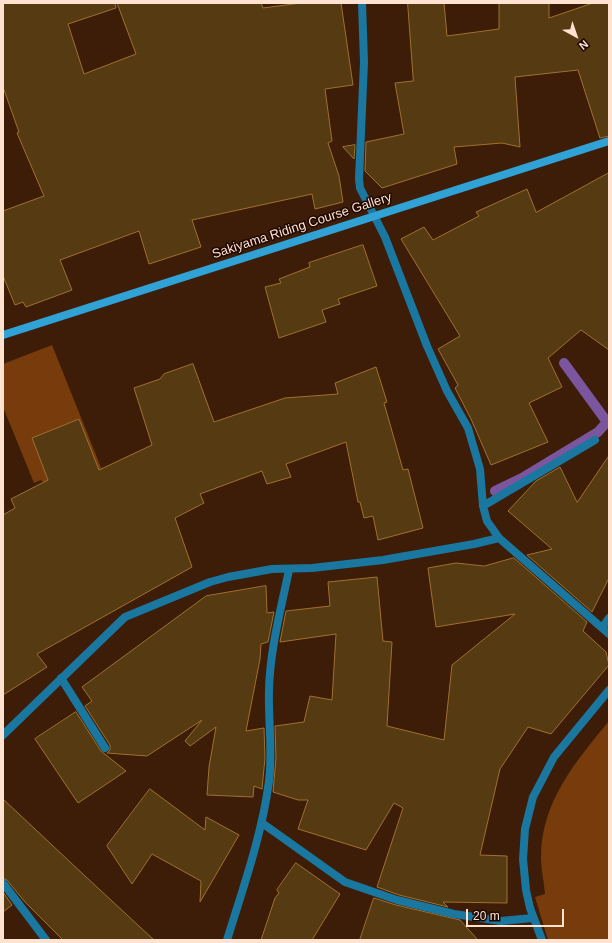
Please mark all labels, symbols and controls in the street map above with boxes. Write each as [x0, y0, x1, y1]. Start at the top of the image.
north arrow [556, 16, 596, 56]
text: N [577, 38, 591, 52]
street label: Sakiyama Riding Course Gallery [210, 190, 394, 262]
scale bar [468, 901, 566, 927]
text: 20 m [473, 909, 500, 923]

